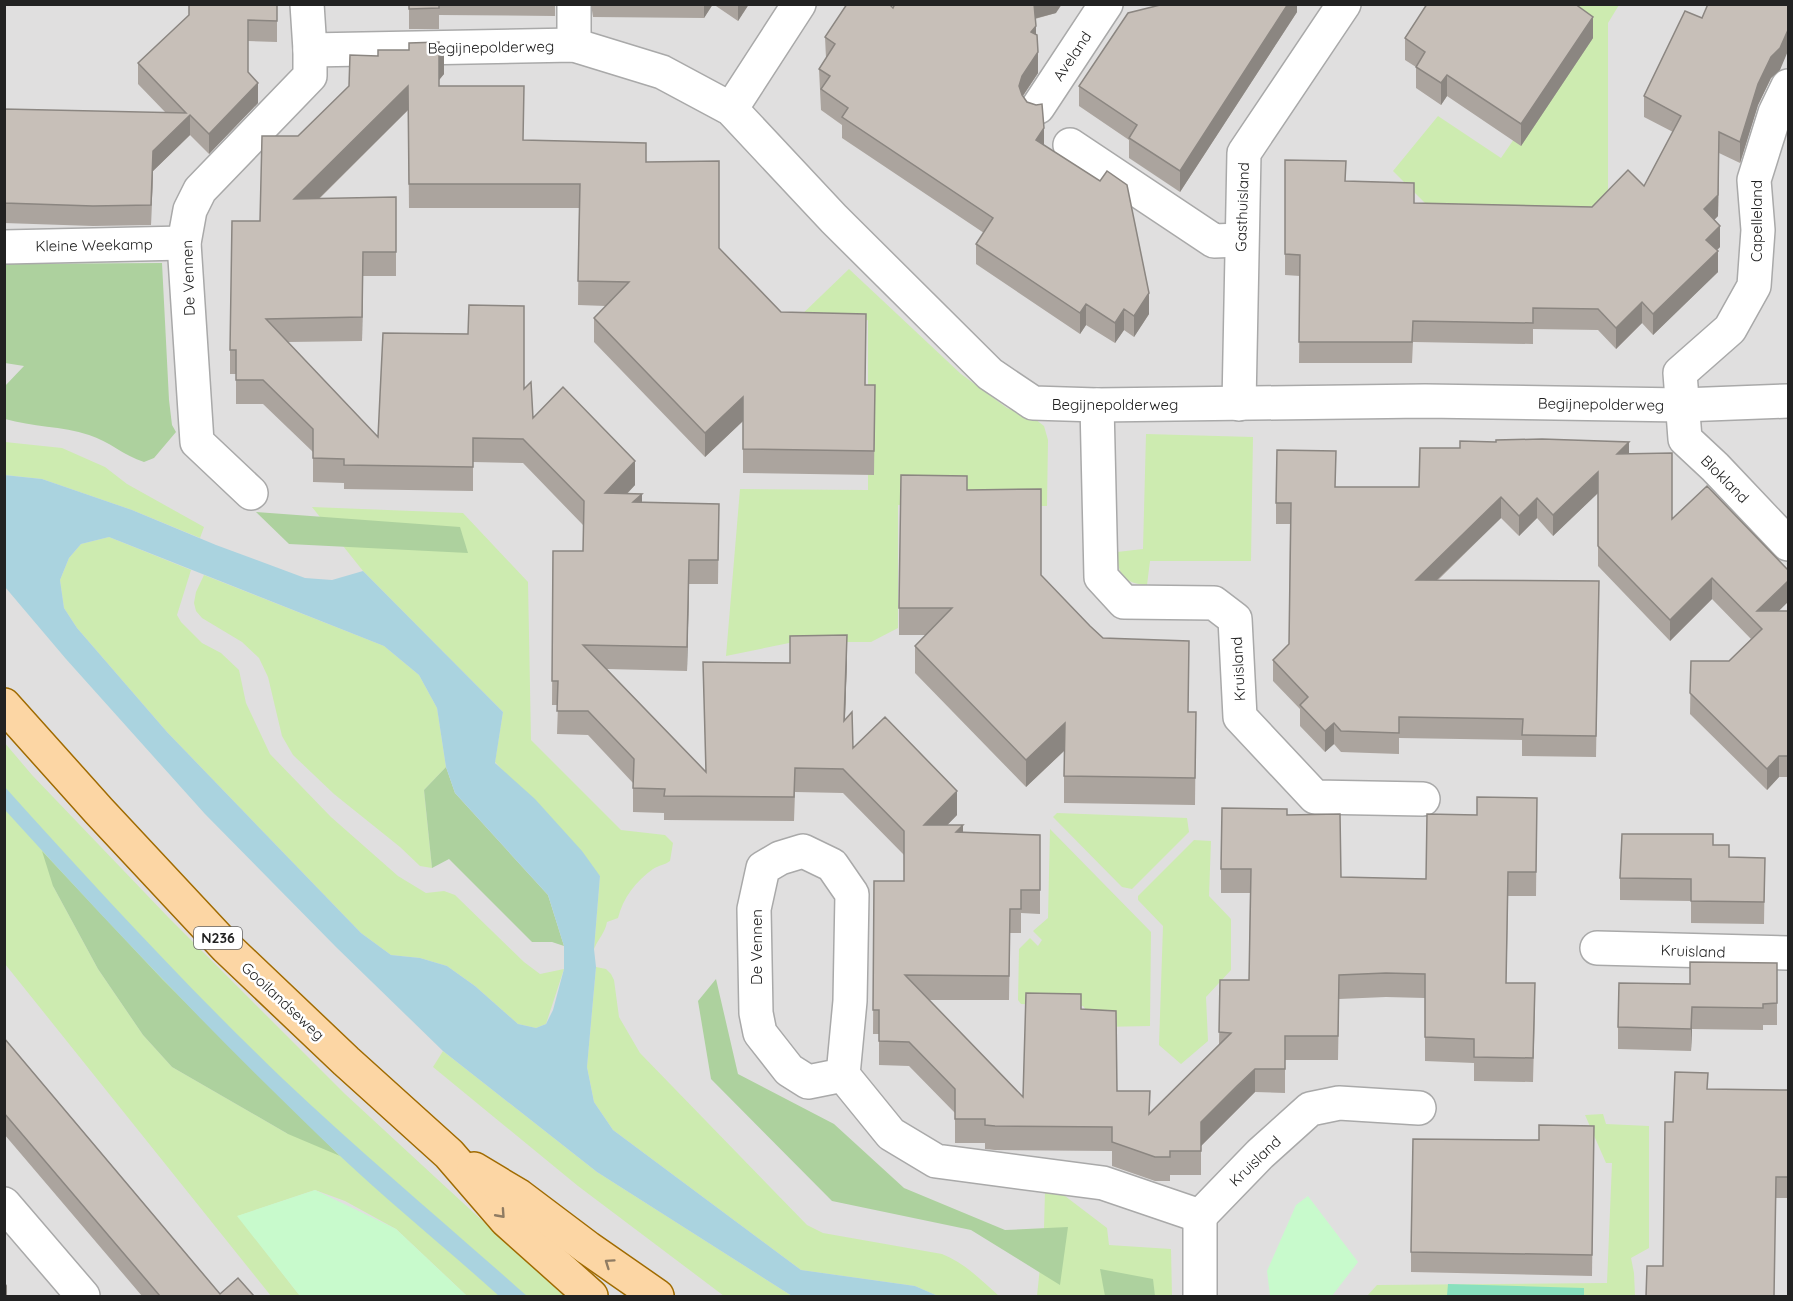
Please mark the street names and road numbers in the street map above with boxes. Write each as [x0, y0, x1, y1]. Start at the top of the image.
street label: Aveland [1048, 28, 1096, 84]
street label: Begijnepolderweg [428, 36, 554, 58]
street label: Gasthuisland [1231, 162, 1253, 252]
street label: Capelleland [1747, 180, 1766, 262]
street label: Kleine Weekamp [35, 234, 153, 256]
street label: De Vennen [177, 240, 199, 316]
street label: Begijnepolderweg [1538, 393, 1664, 415]
street label: Begijnepolderweg [1052, 395, 1178, 414]
street label: Blokland [1697, 451, 1753, 507]
street label: Kruisland [1227, 636, 1249, 702]
street label: De Vennen [747, 909, 766, 985]
road number: N236 [194, 927, 242, 949]
street label: Kruisland [1660, 940, 1726, 962]
street label: Gooilandseweg [238, 958, 328, 1044]
street label: Kruisland [1225, 1132, 1285, 1190]

